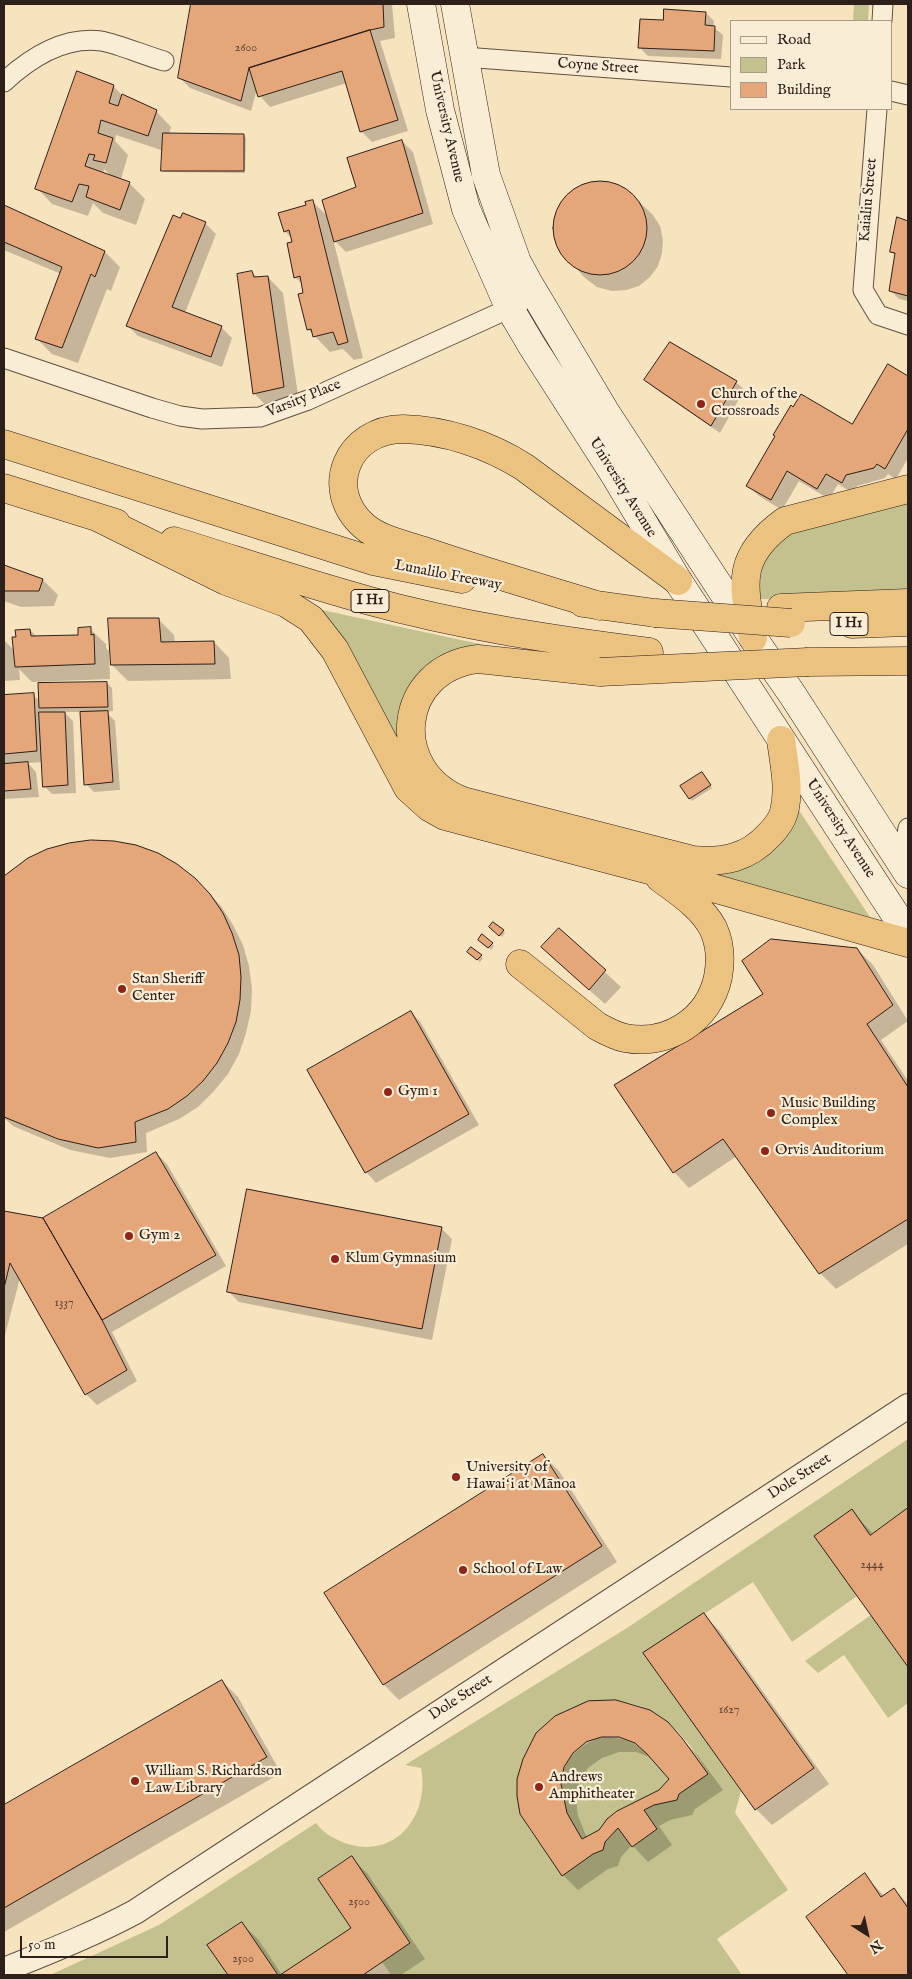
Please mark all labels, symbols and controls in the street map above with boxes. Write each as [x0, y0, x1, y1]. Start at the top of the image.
legend [730, 20, 892, 110]
text: Road [777, 30, 811, 49]
house number: 2600 [235, 42, 257, 56]
street label: Coyne Street [557, 55, 639, 79]
text: Park [777, 55, 806, 74]
street label: University Avenue [424, 69, 468, 185]
text: Building [777, 80, 831, 99]
street label: Kaialiu Street [856, 157, 882, 243]
street label: Varsity Place [264, 376, 344, 422]
place label: Church of the Crossroads [711, 386, 797, 421]
marker: Church of the Crossroads [695, 398, 707, 410]
street label: University Avenue [584, 435, 660, 541]
street label: Lunalilo Freeway [393, 557, 503, 595]
road number: I H1 [351, 590, 389, 612]
road number: I H1 [830, 612, 868, 636]
street label: University Avenue [801, 776, 879, 882]
place label: Stan Sheriff Center [132, 971, 204, 1006]
marker: Stan Sheriff Center [116, 983, 128, 995]
place label: Gym 1 [398, 1083, 438, 1101]
marker: Gym 1 [382, 1086, 394, 1098]
place label: Music Building Complex [781, 1095, 876, 1130]
marker: Music Building Complex [765, 1107, 777, 1119]
place label: Orvis Auditorium [775, 1142, 884, 1160]
marker: Orvis Auditorium [759, 1145, 771, 1157]
place label: Gym 2 [139, 1227, 180, 1245]
marker: Gym 2 [123, 1230, 135, 1242]
place label: Klum Gymnasium [345, 1250, 456, 1268]
marker: Klum Gymnasium [329, 1253, 341, 1265]
house number: 1337 [54, 1297, 74, 1311]
street label: Dole Street [765, 1450, 835, 1504]
place label: University of Hawaiʻi at Mānoa [466, 1459, 576, 1494]
marker: University of Hawaiʻi at Mānoa [450, 1471, 462, 1483]
house number: 2444 [860, 1559, 884, 1573]
place label: School of Law [473, 1561, 562, 1579]
marker: School of Law [457, 1564, 469, 1576]
street label: Dole Street [426, 1671, 496, 1725]
house number: 1627 [719, 1704, 739, 1718]
place label: William S. Richardson Law Library [145, 1763, 282, 1798]
place label: Andrews Amphitheater [549, 1769, 635, 1804]
marker: William S. Richardson Law Library [129, 1775, 141, 1787]
marker: Andrews Amphitheater [533, 1781, 545, 1793]
house number: 2500 [348, 1896, 370, 1910]
north arrow [842, 1909, 892, 1959]
scale bar [22, 1926, 170, 1958]
text: 50 m [28, 1935, 56, 1954]
text: N [865, 1935, 886, 1957]
house number: 2500 [232, 1953, 254, 1967]

